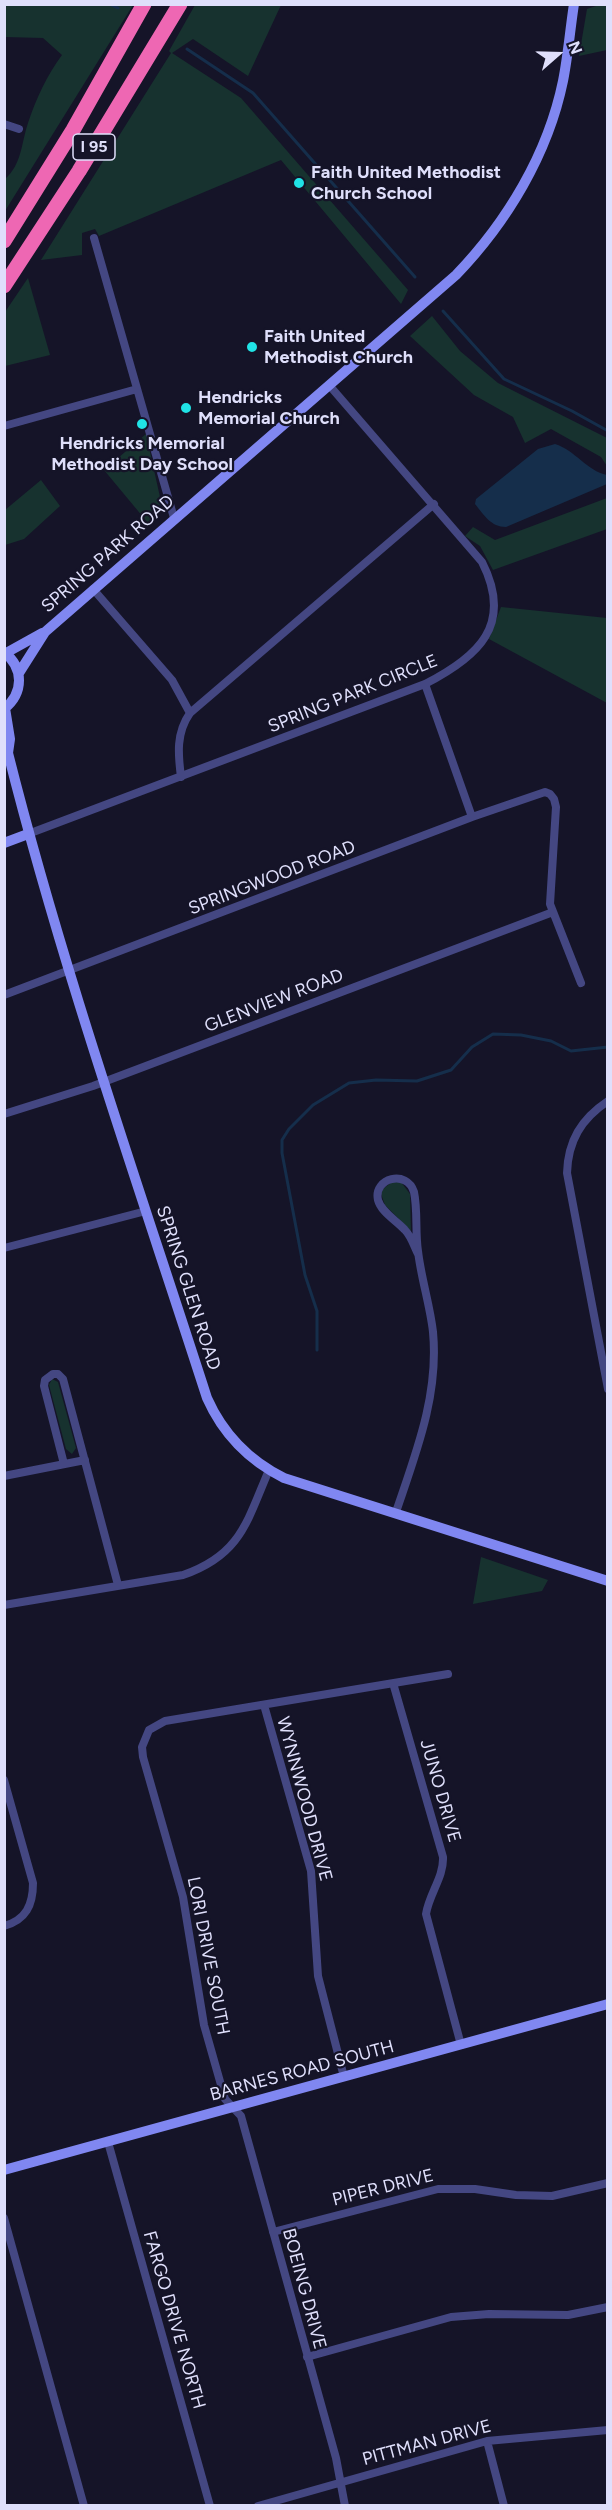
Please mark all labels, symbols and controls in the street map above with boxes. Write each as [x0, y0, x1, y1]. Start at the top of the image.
north arrow [528, 24, 588, 84]
text: N [564, 39, 586, 57]
road number: I 95 [73, 134, 115, 160]
place label: Faith United Methodist Church School [311, 162, 501, 204]
marker: Faith United Methodist Church School [292, 176, 306, 190]
place label: Faith United Methodist Church [264, 326, 413, 368]
marker: Faith United Methodist Church [245, 340, 259, 354]
place label: Hendricks Memorial Church [198, 387, 340, 430]
marker: Hendricks Memorial Church [179, 401, 193, 415]
marker: Hendricks Memorial Methodist Day School [135, 417, 149, 431]
place label: Hendricks Memorial Methodist Day School [51, 433, 233, 476]
street label: SPRING PARK ROAD [37, 490, 179, 618]
street label: SPRING PARK CIRCLE [265, 650, 441, 738]
street label: SPRINGWOOD ROAD [185, 836, 359, 920]
street label: GLENVIEW ROAD [201, 965, 347, 1037]
street label: SPRING GLEN ROAD [151, 1203, 225, 1373]
street label: WYNNWOOD DRIVE [272, 1714, 336, 1884]
street label: JUNO DRIVE [415, 1737, 465, 1845]
street label: LORI DRIVE SOUTH [182, 1875, 234, 2037]
street label: BARNES ROAD SOUTH [208, 2036, 396, 2106]
street label: PIPER DRIVE [330, 2165, 436, 2211]
street label: BOEING DRIVE [277, 2226, 331, 2352]
street label: FARGO DRIVE NORTH [138, 2229, 210, 2411]
street label: PITTMAN DRIVE [360, 2415, 494, 2471]

